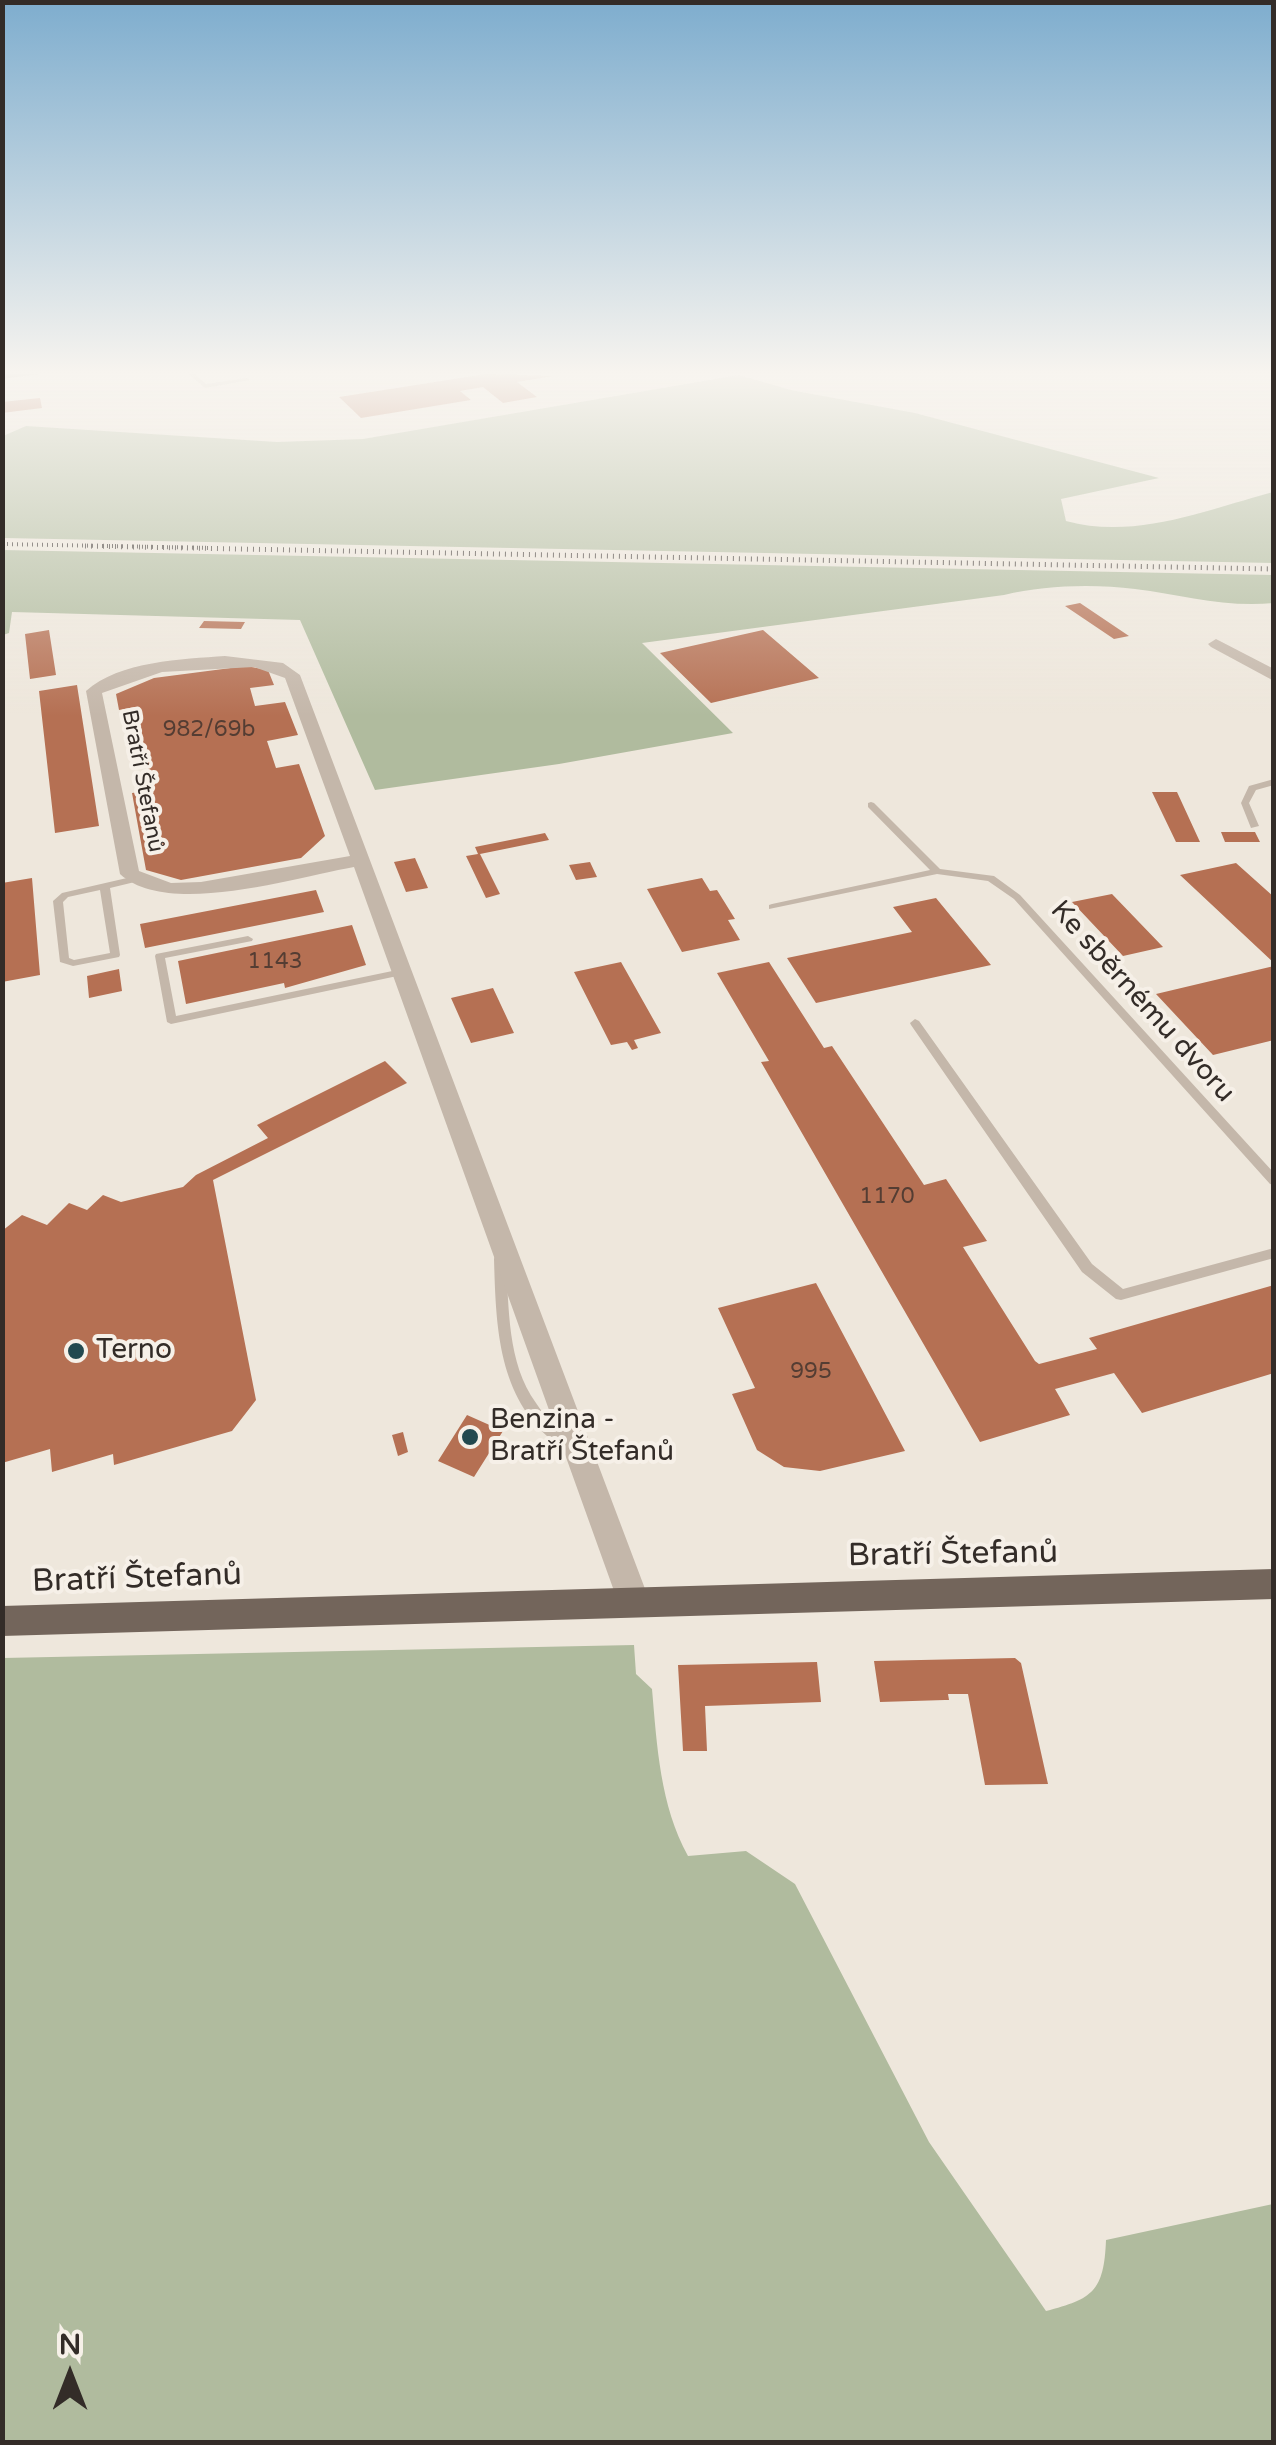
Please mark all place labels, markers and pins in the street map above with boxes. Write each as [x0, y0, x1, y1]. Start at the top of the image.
place label: Terno [96, 1334, 172, 1368]
marker: Terno [65, 1340, 87, 1362]
place label: Benzina - Bratří Štefanů [490, 1404, 674, 1470]
marker: Benzina - Bratří Štefanů [459, 1426, 481, 1448]

